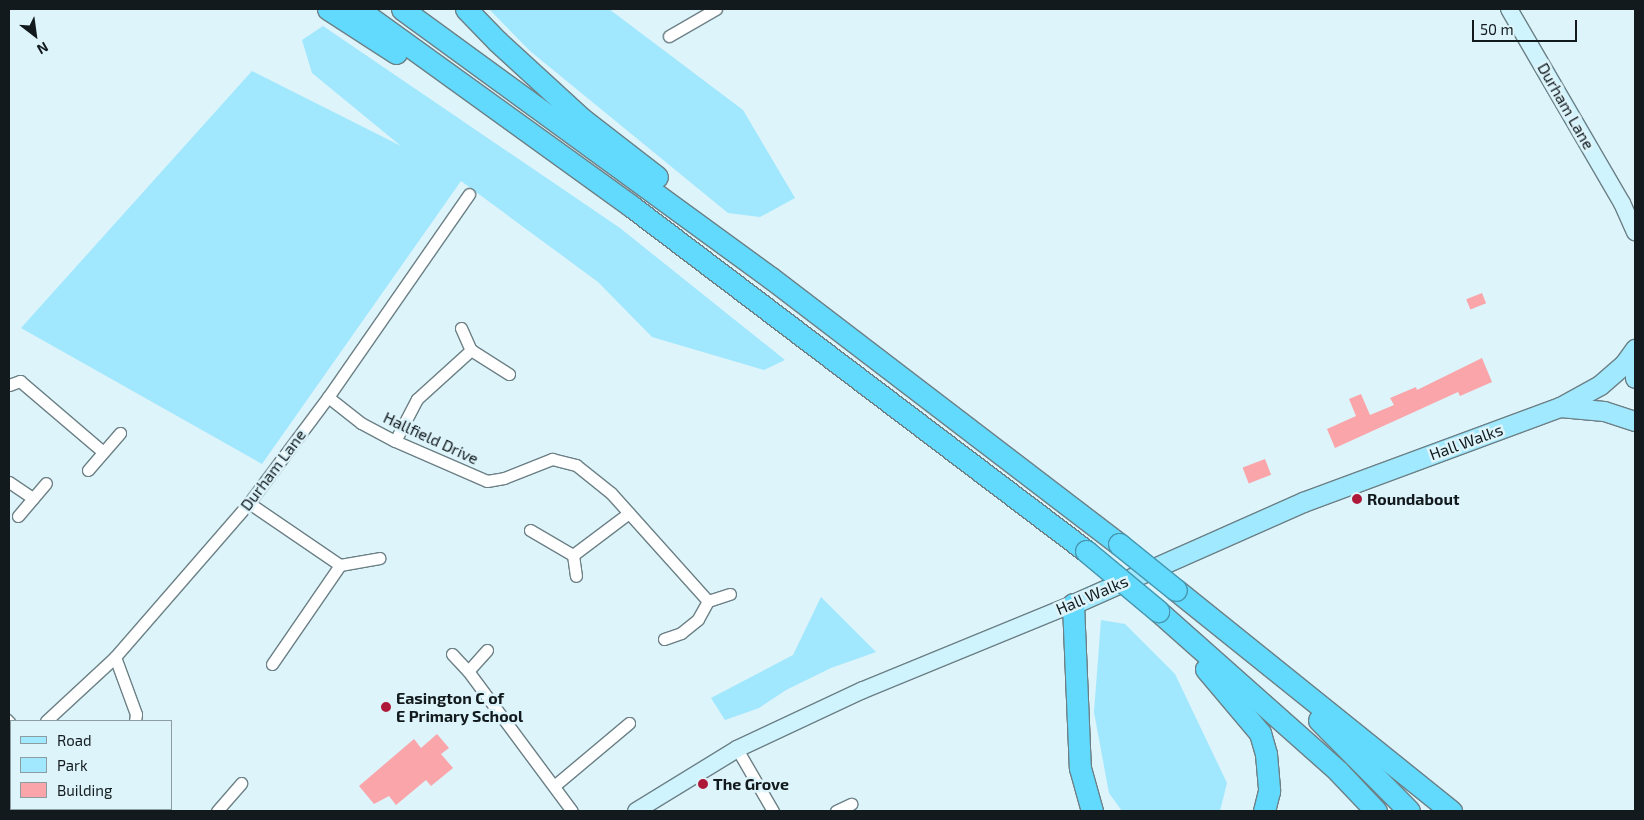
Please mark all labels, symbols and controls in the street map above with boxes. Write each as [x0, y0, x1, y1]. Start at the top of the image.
north arrow [10, 10, 60, 60]
scale bar [1474, 10, 1579, 42]
text: 50 m [1480, 20, 1514, 38]
text: N [34, 39, 51, 58]
street label: Durham Lane [1534, 59, 1598, 153]
street label: Hallfield Drive [380, 408, 482, 468]
street label: Hall Walks [1426, 420, 1506, 464]
street label: Durham Lane [236, 426, 310, 514]
place label: Roundabout [1367, 489, 1459, 509]
marker: Roundabout [1351, 493, 1363, 505]
street label: Hall Walks [1053, 571, 1131, 619]
place label: Easington C of E Primary School [396, 688, 524, 726]
marker: Easington C of E Primary School [380, 701, 392, 713]
legend [10, 720, 172, 810]
text: Road [57, 731, 92, 749]
text: Park [57, 756, 88, 774]
place label: The Grove [713, 774, 789, 794]
marker: The Grove [697, 778, 709, 790]
text: Building [57, 781, 112, 799]

